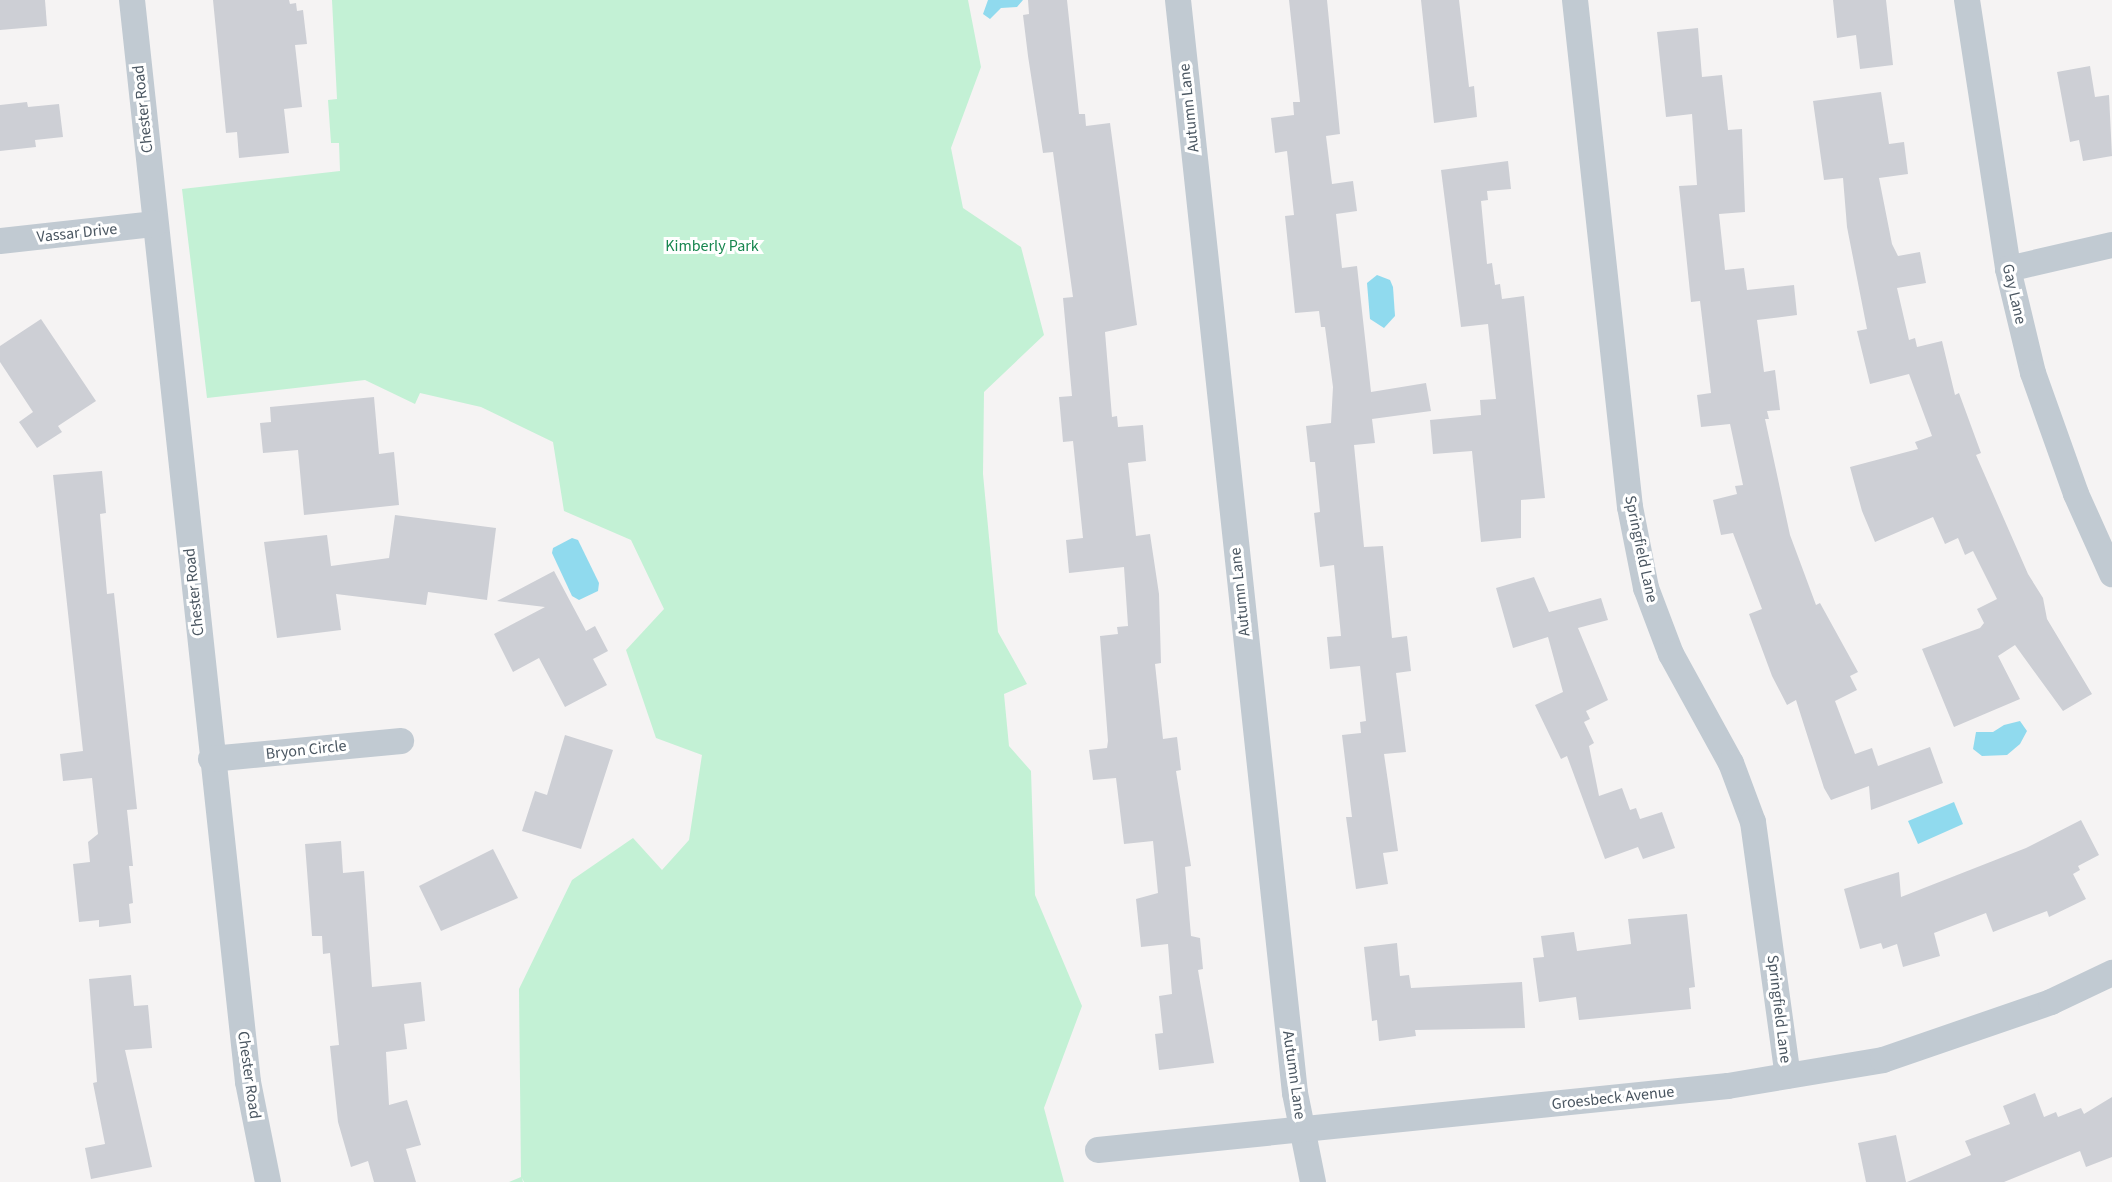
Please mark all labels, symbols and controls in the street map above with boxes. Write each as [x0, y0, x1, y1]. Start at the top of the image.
street label: Autumn Lane [1175, 63, 1203, 153]
street label: Chester Road [129, 64, 157, 154]
street label: Vassar Drive [36, 219, 118, 247]
park label: Kimberly Park [665, 236, 759, 256]
street label: Gay Lane [1998, 262, 2030, 326]
street label: Springfield Lane [1620, 494, 1662, 604]
street label: Chester Road [180, 547, 208, 637]
street label: Autumn Lane [1226, 547, 1254, 637]
street label: Bryon Circle [265, 736, 347, 764]
street label: Springfield Lane [1763, 954, 1795, 1064]
street label: Chester Road [233, 1030, 265, 1120]
street label: Autumn Lane [1278, 1030, 1310, 1120]
street label: Groesbeck Avenue [1551, 1082, 1675, 1114]

